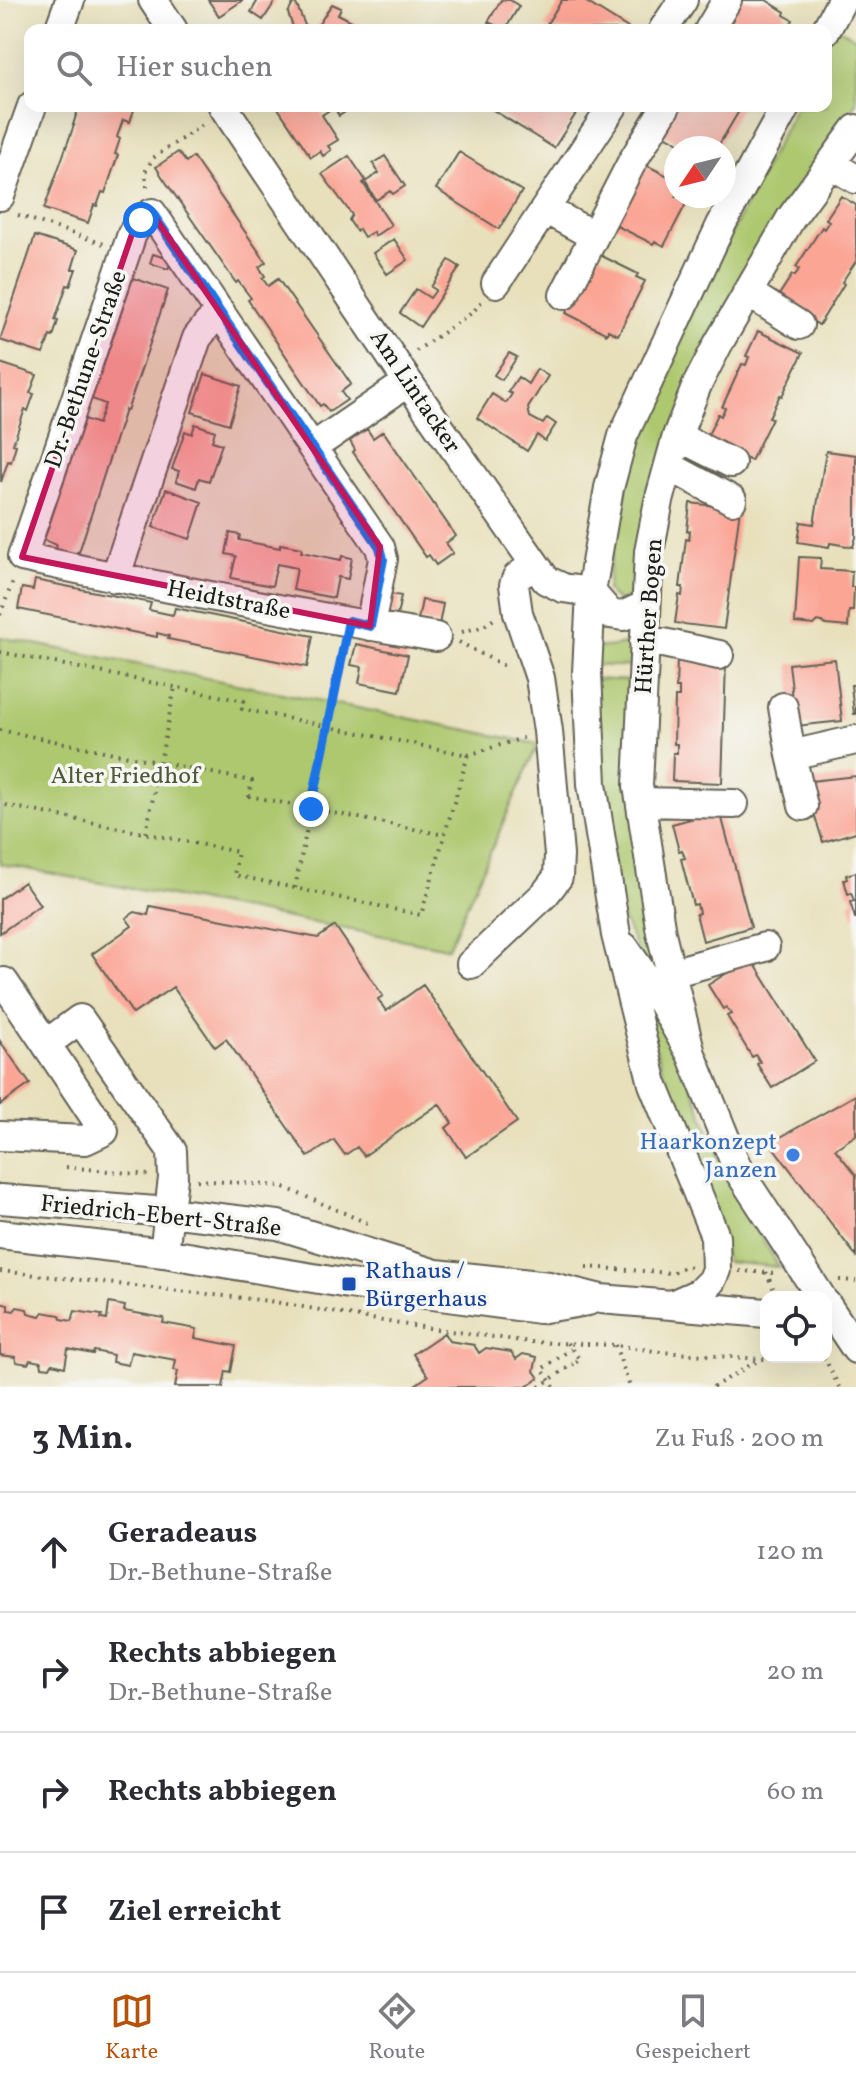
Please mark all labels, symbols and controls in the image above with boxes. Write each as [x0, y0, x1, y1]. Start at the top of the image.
search box [24, 24, 832, 112]
icon: search [52, 46, 96, 90]
text: Hier suchen [116, 47, 273, 89]
north arrow [664, 136, 736, 208]
route start [123, 202, 159, 238]
street label: Dr.-Bethune-Straße [37, 266, 137, 473]
street label: Am Lintacker [360, 324, 468, 461]
street label: Hürther Bogen [628, 537, 672, 695]
street label: Heidtstraße [164, 572, 293, 630]
park label: Alter Friedhof [51, 760, 202, 794]
route end [293, 791, 329, 827]
place label: Haarkonzept Janzen [640, 1126, 777, 1188]
marker: Haarkonzept Janzen [784, 1146, 802, 1164]
street label: Friedrich-Ebert-Straße [38, 1187, 283, 1247]
place label: Rathaus / Bürgerhaus [365, 1255, 487, 1317]
marker: Rathaus / Bürgerhaus [340, 1275, 358, 1293]
map controls [760, 1291, 832, 1363]
button: locate [760, 1291, 832, 1363]
text: 3 Min. [32, 1416, 133, 1463]
text: Zu Fuß · 200 m [655, 1421, 824, 1457]
text: Geradeaus [108, 1513, 257, 1555]
icon: ahead [32, 1530, 76, 1574]
text: 120 m [756, 1534, 824, 1570]
text: Dr.-Bethune-Straße [108, 1555, 332, 1591]
text: Rechts abbiegen [108, 1633, 337, 1675]
icon: right [32, 1650, 76, 1694]
text: 20 m [766, 1654, 824, 1690]
text: Dr.-Bethune-Straße [108, 1675, 332, 1711]
icon: right [32, 1770, 76, 1814]
text: Rechts abbiegen [108, 1771, 337, 1813]
text: 60 m [767, 1774, 824, 1810]
icon: arrive [32, 1890, 76, 1934]
text: Ziel erreicht [108, 1891, 281, 1933]
tab: Karte [105, 1989, 158, 2068]
tab: Route [369, 1989, 425, 2068]
tab: Gespeichert [635, 1989, 751, 2068]

